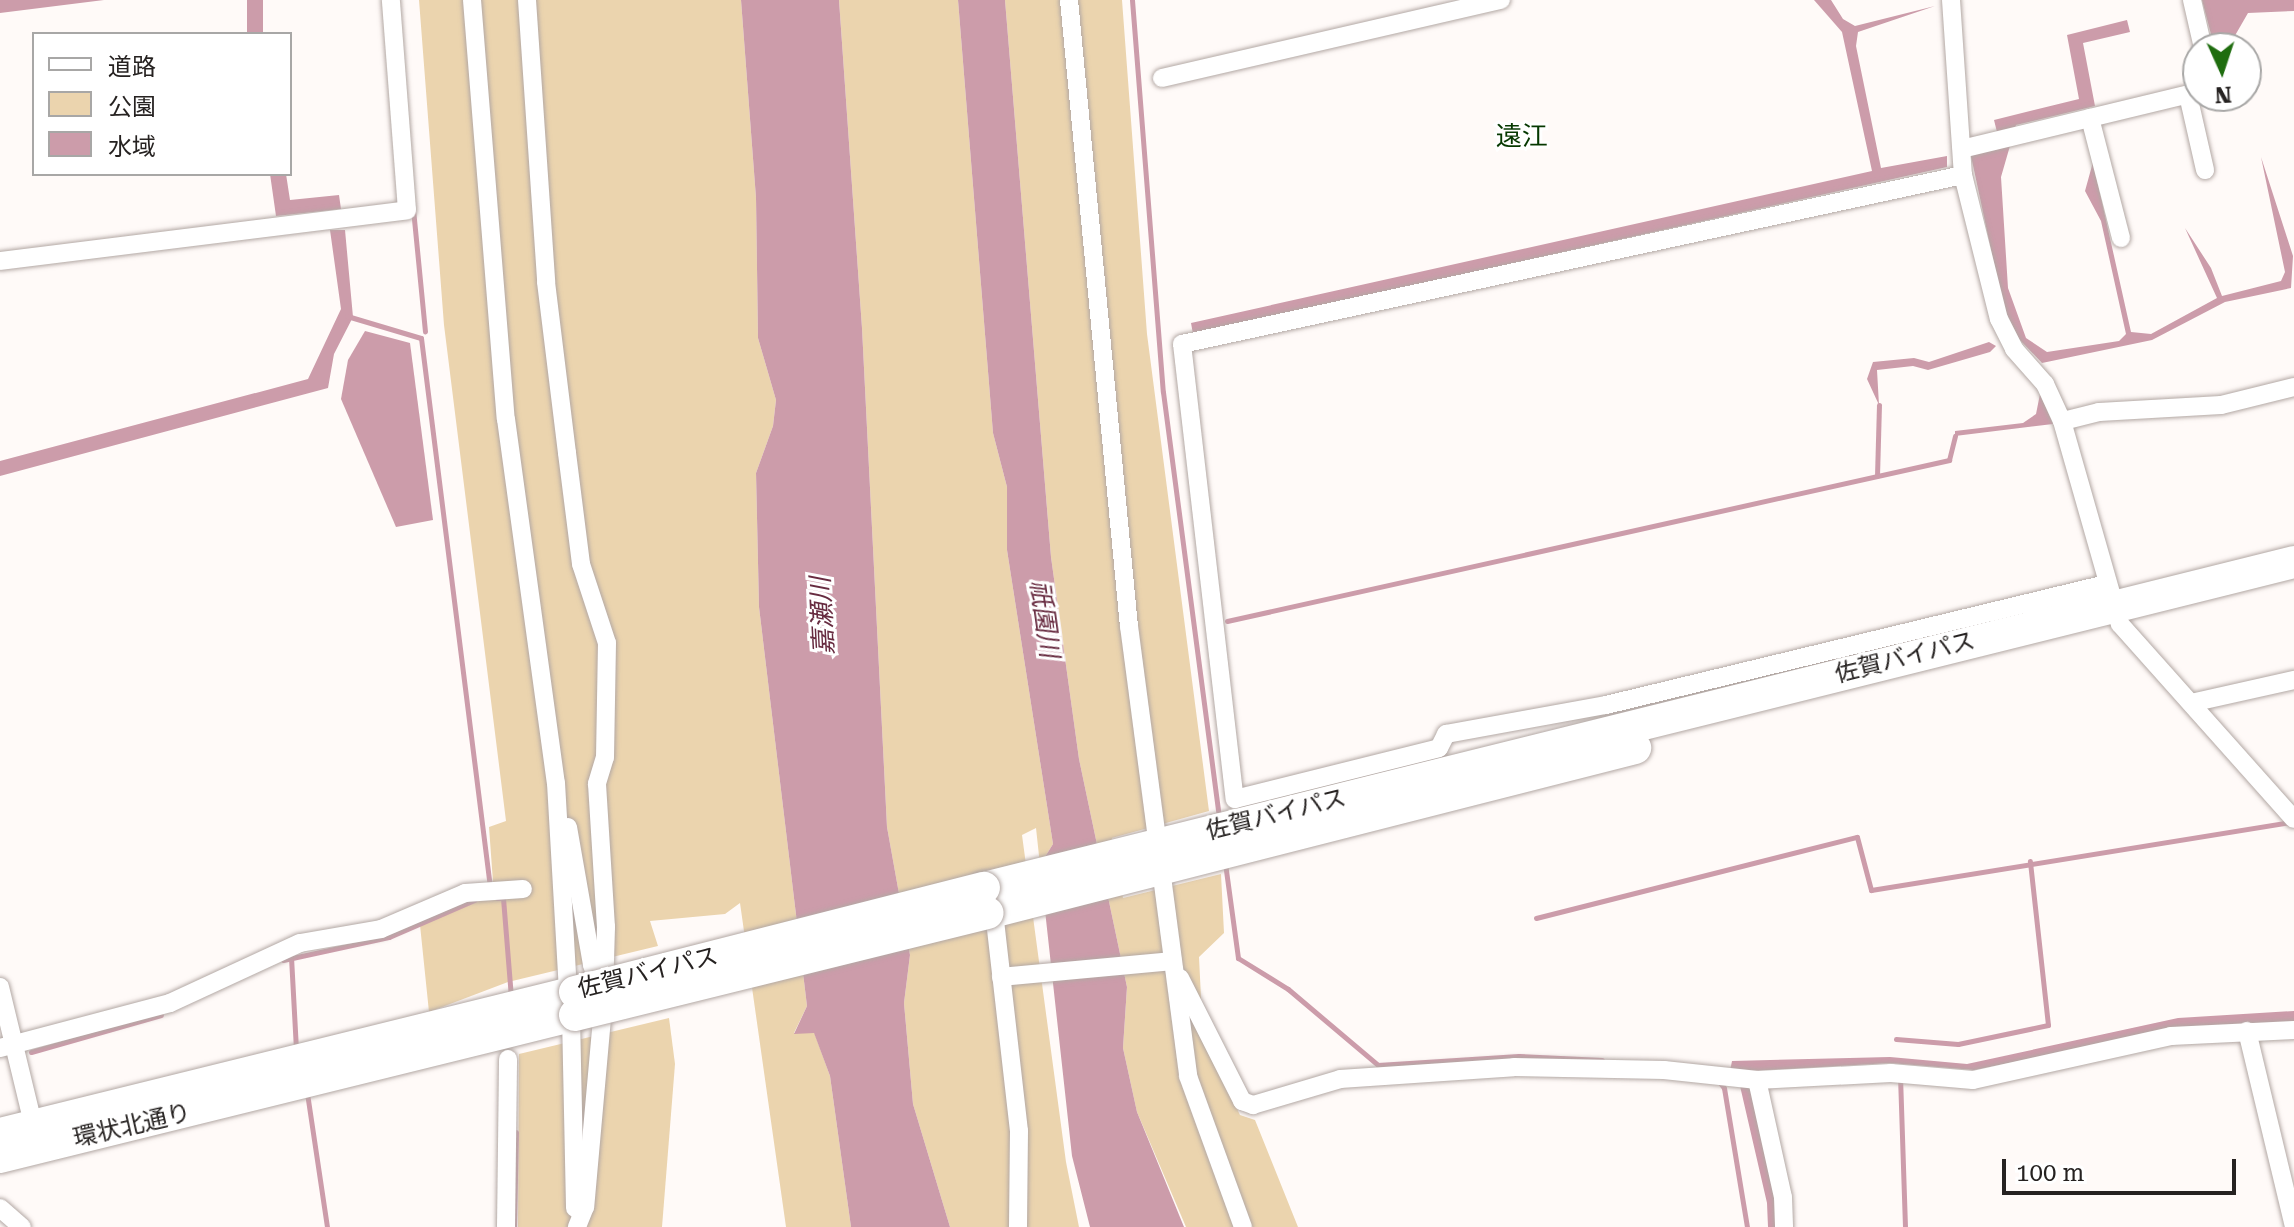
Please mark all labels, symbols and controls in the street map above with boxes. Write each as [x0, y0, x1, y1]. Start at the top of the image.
legend [32, 32, 292, 176]
north arrow [2182, 32, 2262, 112]
text: 道路 [108, 53, 156, 81]
text: N [2214, 82, 2232, 107]
text: 公園 [108, 93, 156, 121]
district label: 遠江 [1496, 121, 1548, 153]
text: 水域 [108, 133, 156, 161]
water label: 嘉瀬川 [805, 576, 841, 656]
water label: 祇園川 [1023, 578, 1065, 660]
street label: 佐賀バイパス [1832, 627, 1978, 689]
street label: 佐賀バイパス [1203, 784, 1349, 846]
street label: 佐賀バイパス [575, 942, 721, 1004]
street label: 環状北通り [70, 1098, 194, 1154]
scale bar [2006, 1143, 2240, 1193]
text: 100 m [2016, 1159, 2084, 1187]

